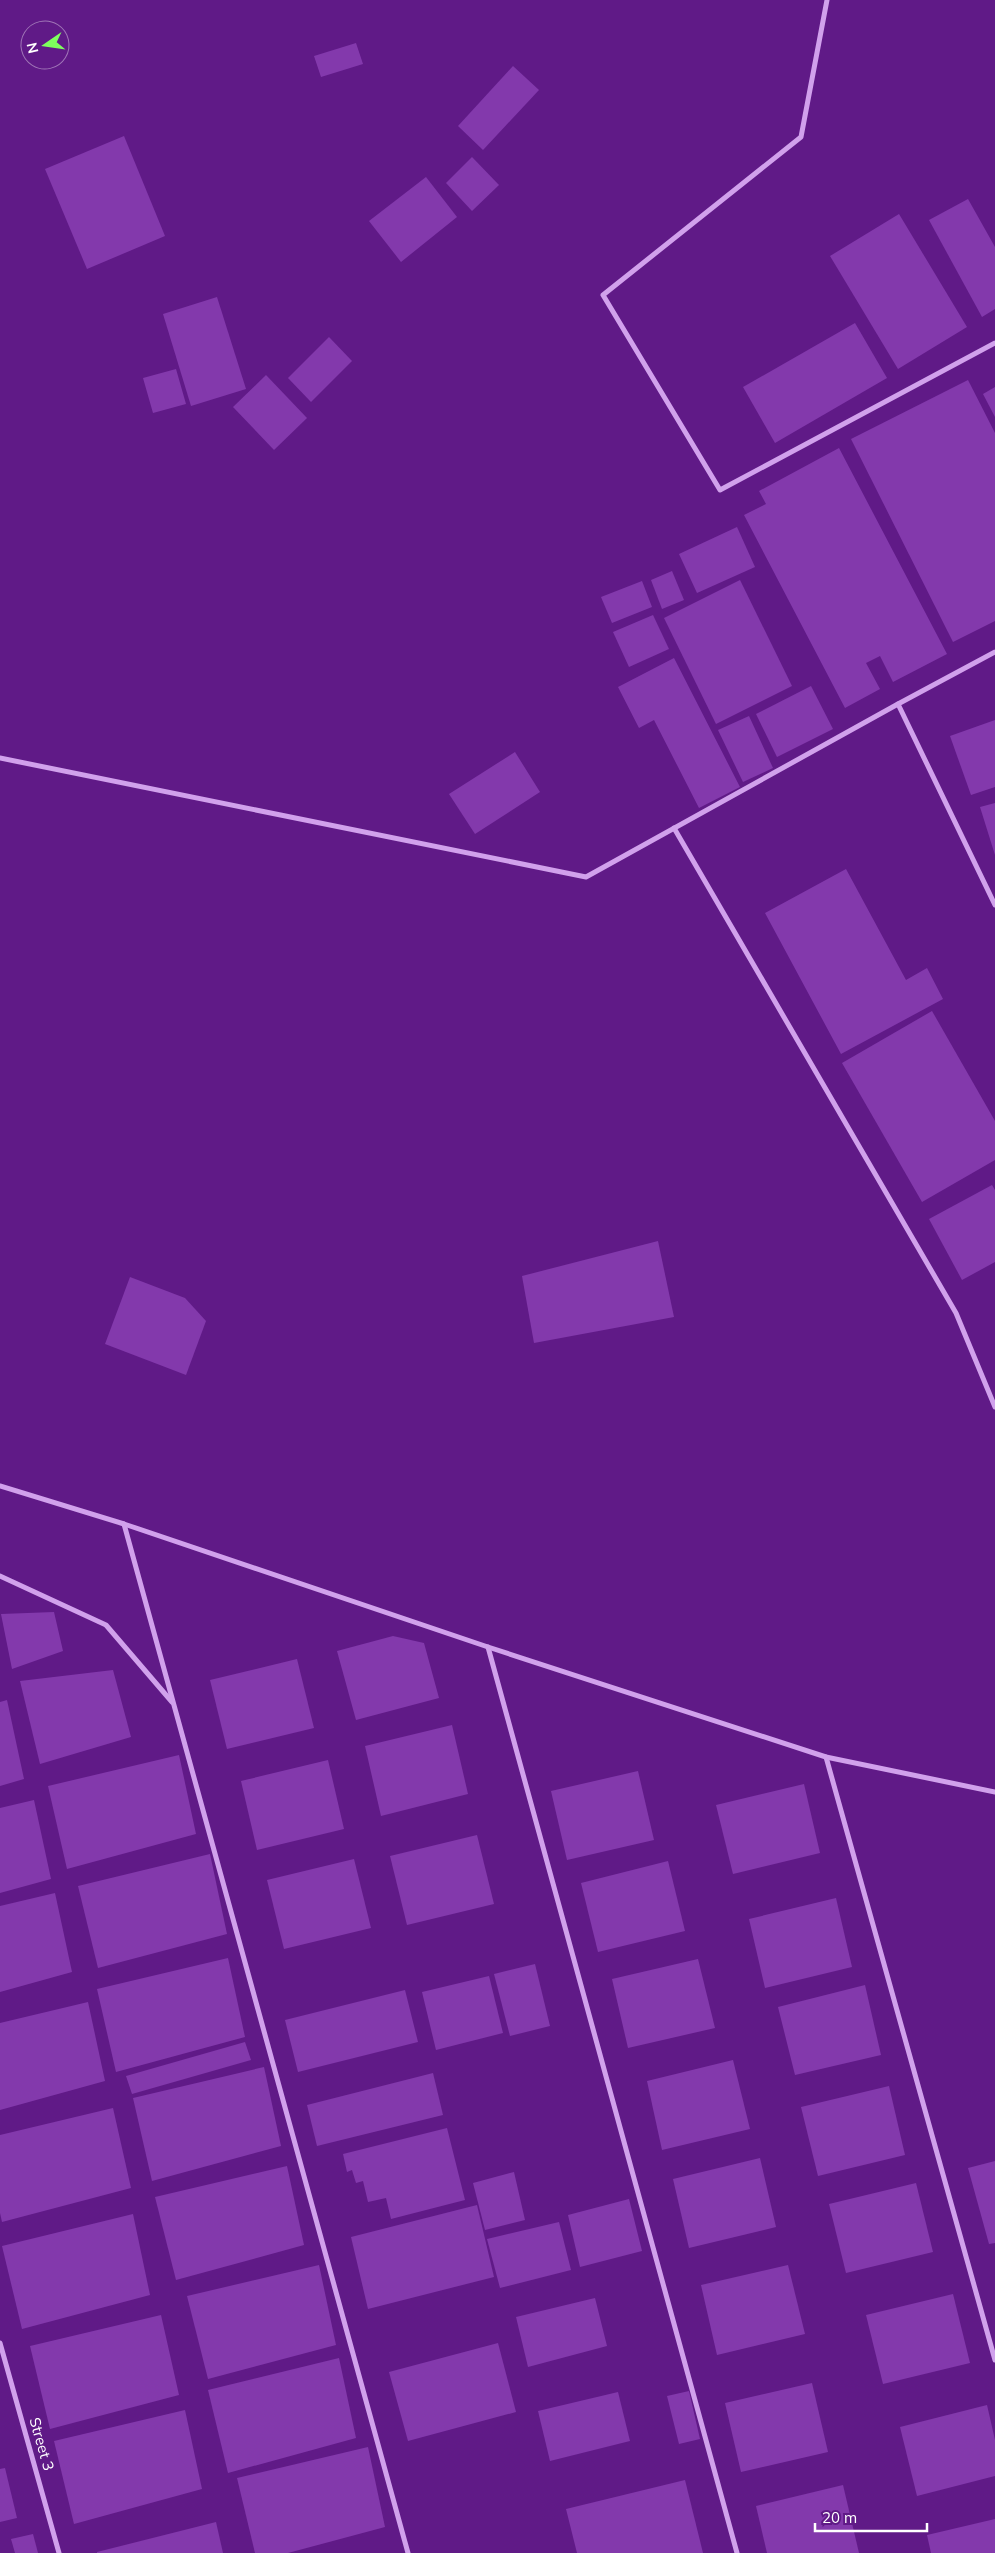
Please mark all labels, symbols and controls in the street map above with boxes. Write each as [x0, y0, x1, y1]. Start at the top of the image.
north arrow [20, 20, 70, 70]
text: N [22, 41, 42, 55]
street label: Street 3 [25, 2415, 59, 2473]
scale bar [815, 2500, 928, 2532]
text: 20 m [822, 2508, 857, 2527]

